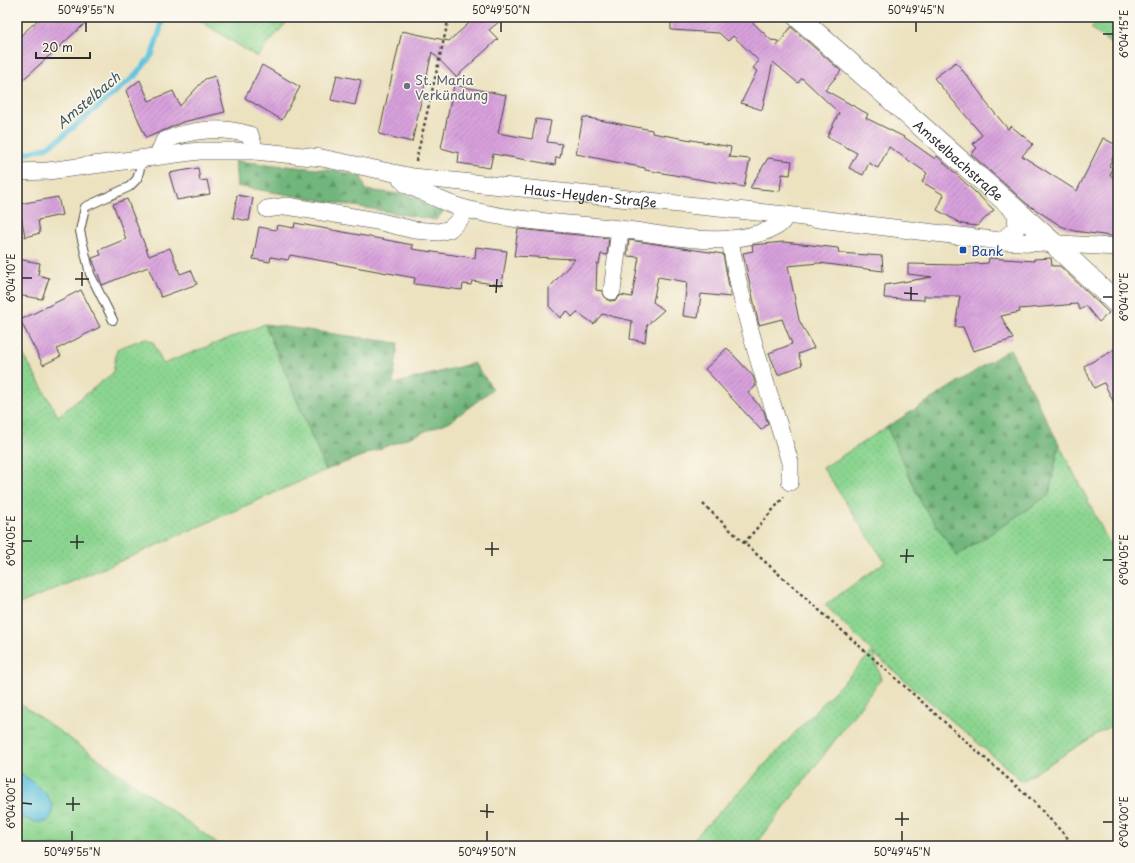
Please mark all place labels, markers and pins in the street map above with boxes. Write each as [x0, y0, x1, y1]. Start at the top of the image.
place label: St. Maria Verkündung [415, 70, 488, 104]
marker: St. Maria Verkündung [402, 81, 412, 91]
place label: Bank [971, 241, 1004, 260]
marker: Bank [958, 245, 968, 255]

